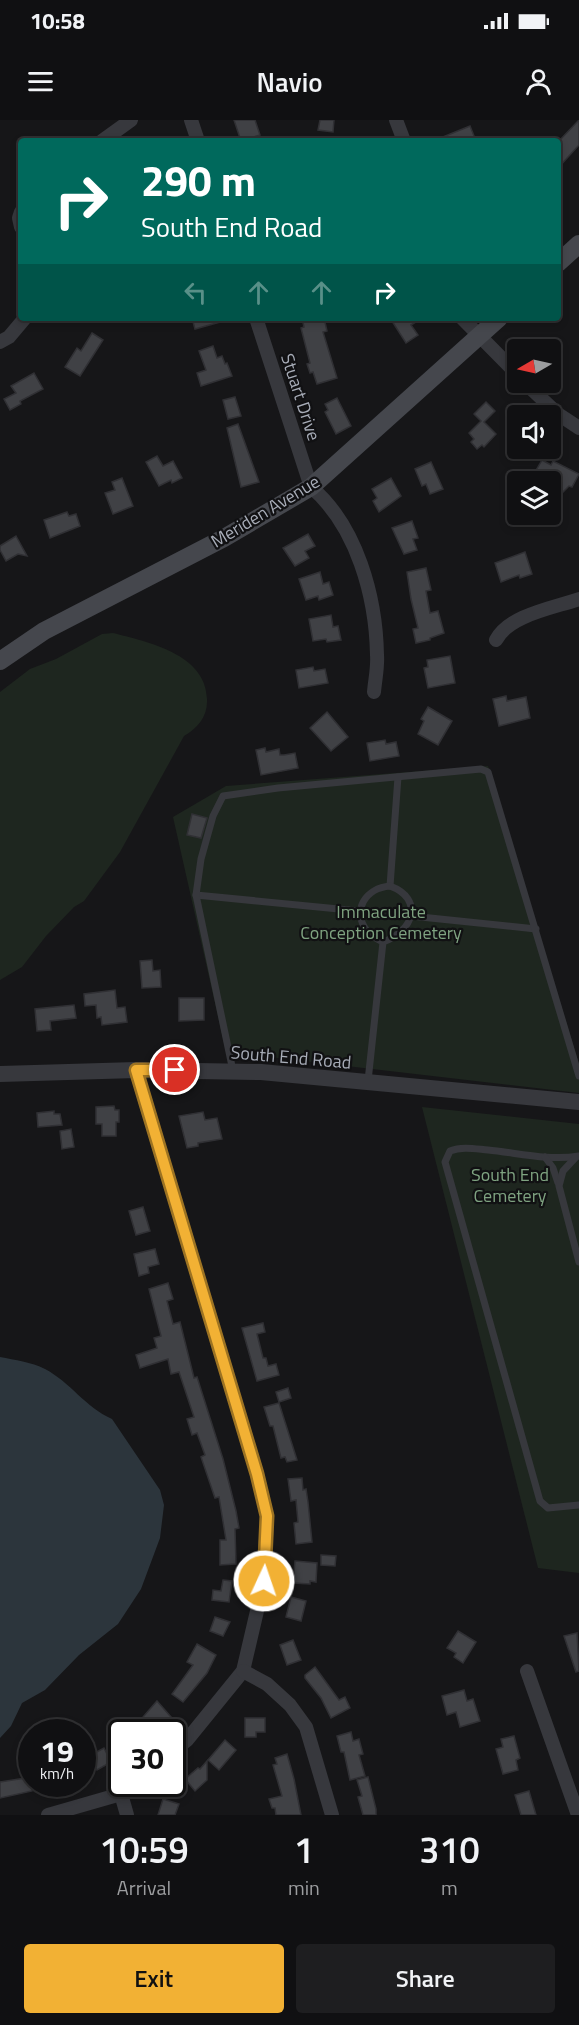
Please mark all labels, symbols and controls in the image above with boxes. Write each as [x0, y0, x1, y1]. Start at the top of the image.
text: 10:58 [30, 4, 85, 38]
text: Navio [256, 61, 323, 102]
icon: menu [24, 65, 57, 98]
icon: person [522, 65, 555, 98]
text: 290 m [141, 148, 256, 212]
icon: right [42, 162, 120, 240]
text: South End Road [141, 206, 322, 247]
icon: left [179, 276, 212, 309]
icon: ahead [242, 276, 275, 309]
icon: ahead [305, 276, 338, 309]
icon: right [368, 276, 401, 309]
north arrow [507, 339, 561, 393]
map controls [507, 339, 561, 525]
street label: Stuart Drive [274, 350, 328, 444]
button: sound [507, 405, 561, 459]
street label: Meriden Avenue [205, 468, 325, 554]
button: layers [507, 471, 561, 525]
park label: Immaculate Conception Cemetery [300, 898, 462, 946]
street label: South End Road [230, 1038, 352, 1076]
pin [149, 1044, 200, 1095]
icon: arrive [158, 1053, 191, 1086]
park label: South End Cemetery [471, 1161, 549, 1209]
position arrow [232, 1549, 296, 1613]
speed limit sign: 30 [108, 1719, 186, 1797]
text: 19 [40, 1728, 74, 1774]
text: km/h [40, 1762, 74, 1785]
text: 10:59 [99, 1822, 189, 1877]
text: 1 [294, 1822, 314, 1877]
text: 310 [419, 1822, 480, 1877]
text: Arrival [117, 1872, 171, 1903]
text: min [288, 1872, 320, 1903]
text: m [441, 1872, 458, 1903]
button: Exit [24, 1944, 284, 2013]
button: Share [296, 1944, 555, 2013]

